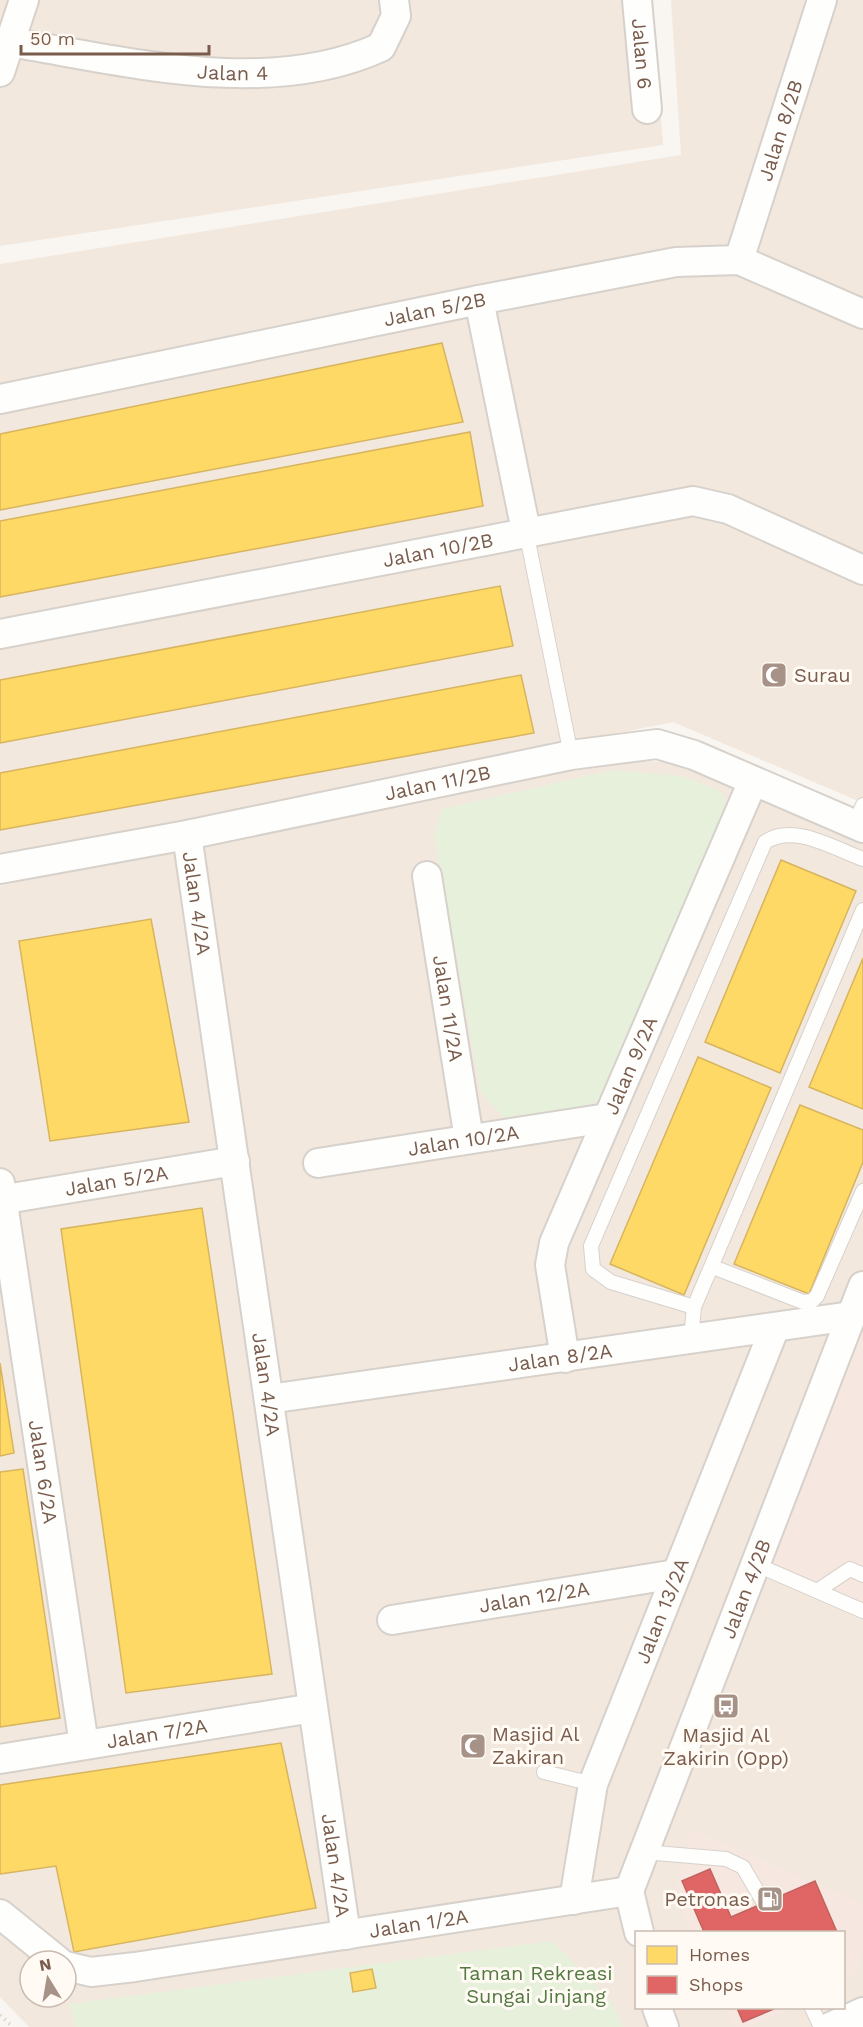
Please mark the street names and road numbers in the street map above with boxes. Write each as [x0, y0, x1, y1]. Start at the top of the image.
street label: Jalan 6 [627, 17, 657, 90]
street label: Jalan 4 [196, 59, 269, 85]
street label: Jalan 8/2B [753, 77, 808, 184]
street label: Jalan 5/2B [381, 287, 488, 331]
street label: Jalan 10/2B [381, 528, 495, 572]
street label: Jalan 11/2B [382, 760, 493, 806]
street label: Jalan 4/2A [177, 850, 216, 957]
street label: Jalan 11/2A [428, 953, 468, 1063]
street label: Jalan 9/2A [599, 1013, 662, 1118]
street label: Jalan 10/2A [406, 1120, 521, 1161]
street label: Jalan 5/2A [63, 1160, 170, 1201]
street label: Jalan 4/2A [247, 1331, 286, 1438]
street label: Jalan 8/2A [506, 1338, 614, 1377]
street label: Jalan 6/2A [24, 1418, 63, 1525]
street label: Jalan 4/2B [716, 1536, 776, 1642]
street label: Jalan 13/2A [630, 1554, 694, 1667]
street label: Jalan 12/2A [477, 1576, 591, 1618]
street label: Jalan 7/2A [105, 1713, 209, 1753]
street label: Jalan 4/2A [317, 1812, 355, 1919]
street label: Jalan 1/2A [367, 1904, 470, 1943]

